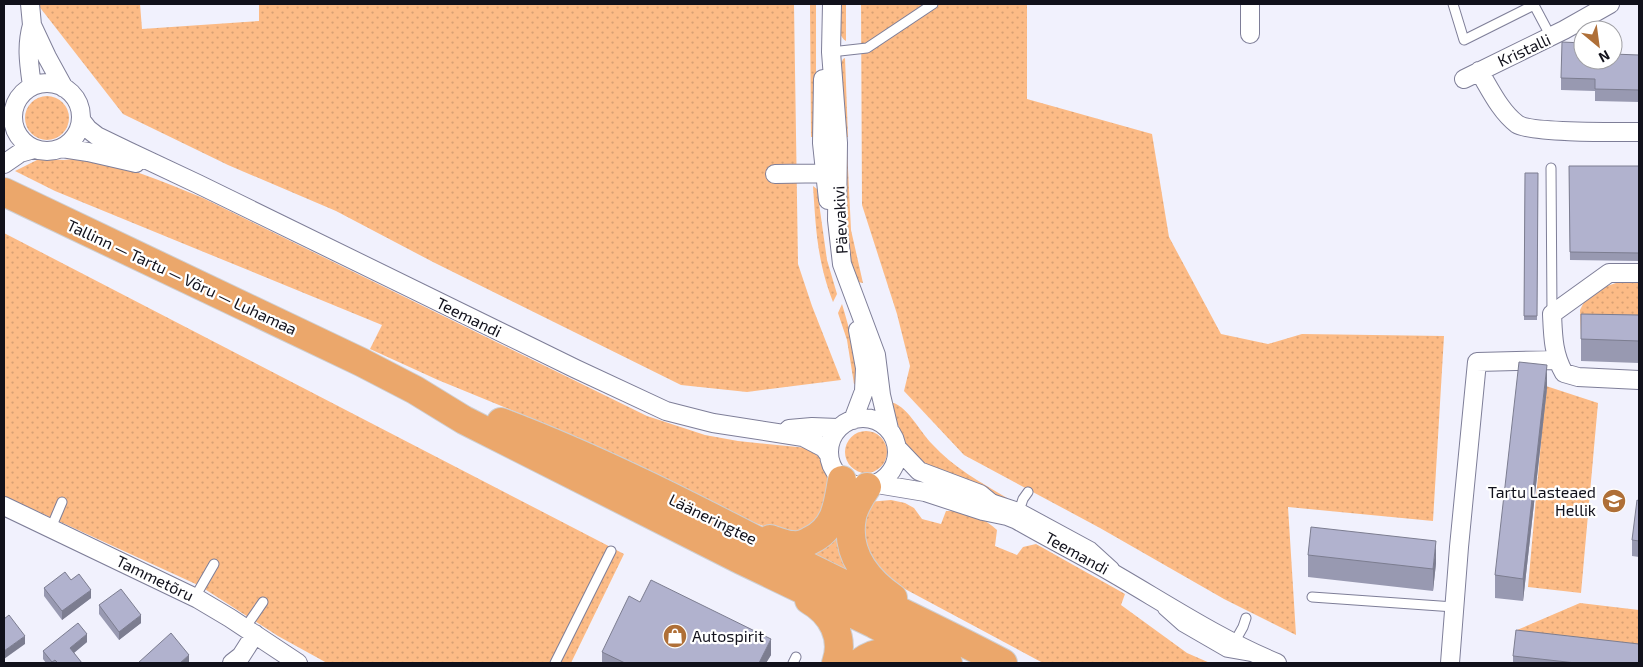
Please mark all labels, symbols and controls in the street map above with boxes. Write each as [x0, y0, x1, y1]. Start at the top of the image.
north arrow [1573, 20, 1623, 70]
street label: Kristalli [1494, 29, 1553, 70]
text: N [1596, 47, 1613, 67]
street label: Päevakivi [828, 185, 851, 255]
street label: Tallinn — Tartu — Võru — Luhamaa [64, 215, 300, 338]
street label: Teemandi [434, 293, 505, 340]
place label: Tartu Lasteaed Hellik [1488, 482, 1596, 519]
school or university icon: Tartu Lasteaed Hellik [1601, 488, 1627, 514]
street label: Lääneringtee [666, 489, 760, 548]
street label: Teemandi [1042, 527, 1112, 578]
street label: Tammetõru [113, 551, 197, 604]
shop icon: Autospirit [662, 623, 688, 649]
place label: Autospirit [692, 626, 764, 645]

